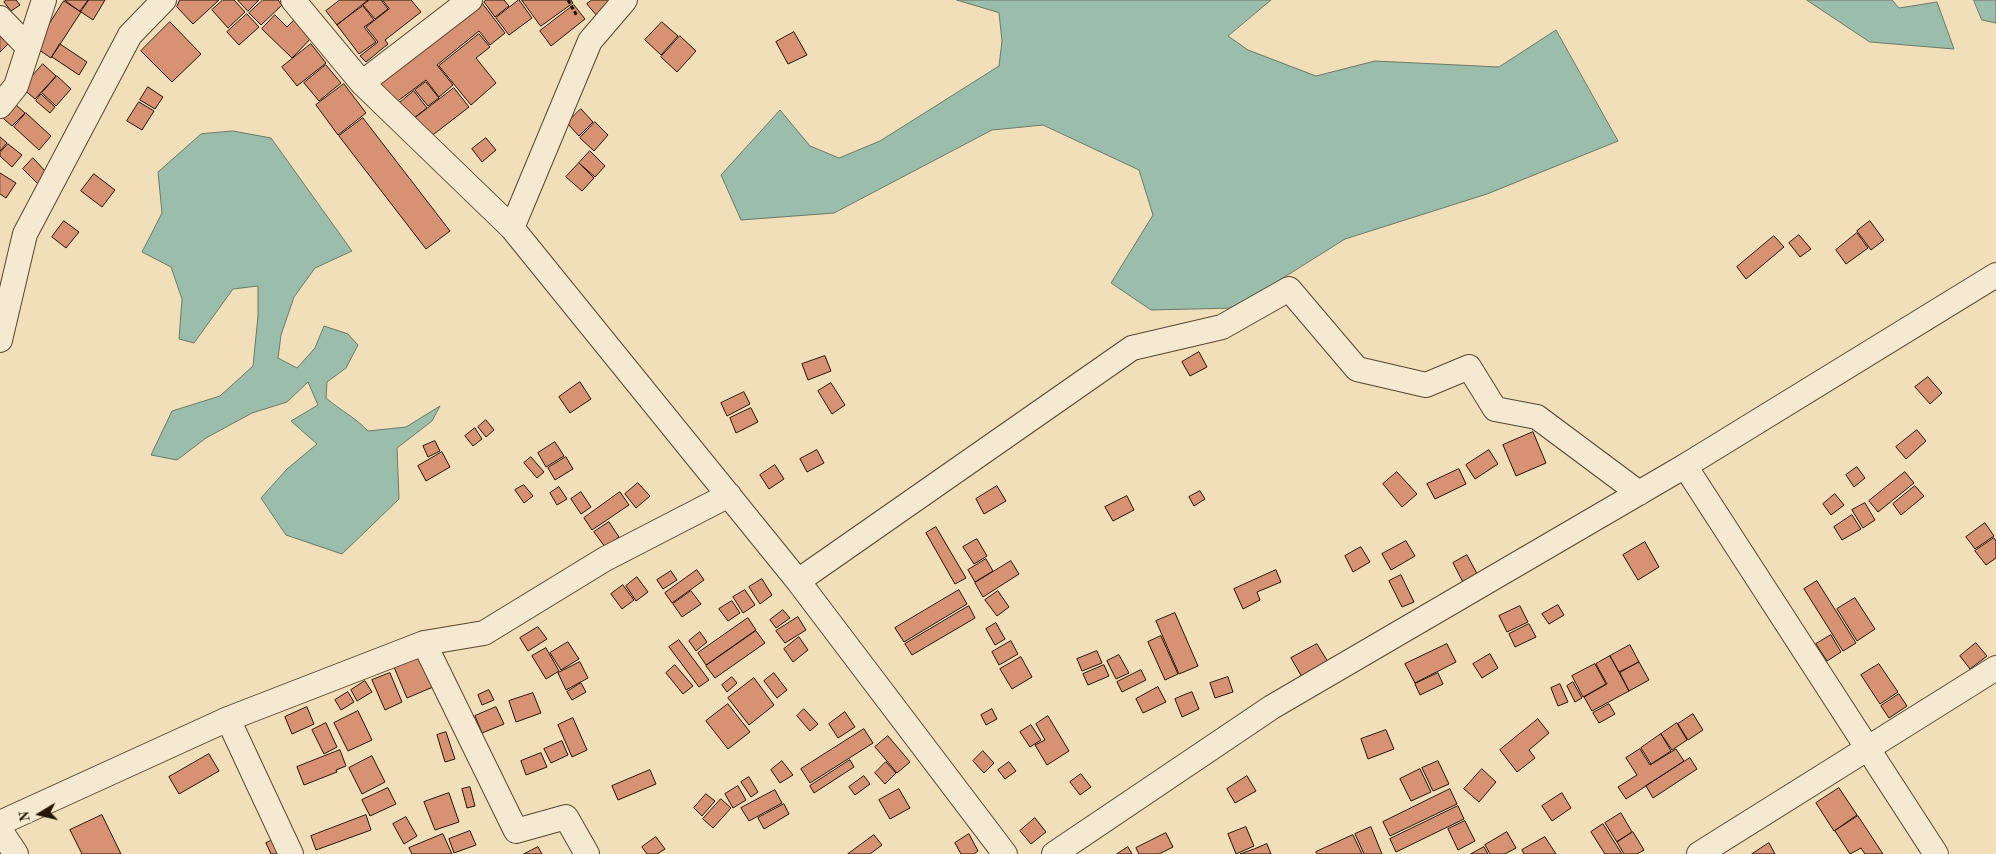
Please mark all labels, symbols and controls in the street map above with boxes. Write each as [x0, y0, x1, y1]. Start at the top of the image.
north arrow [15, 789, 65, 839]
text: N [17, 810, 33, 823]

